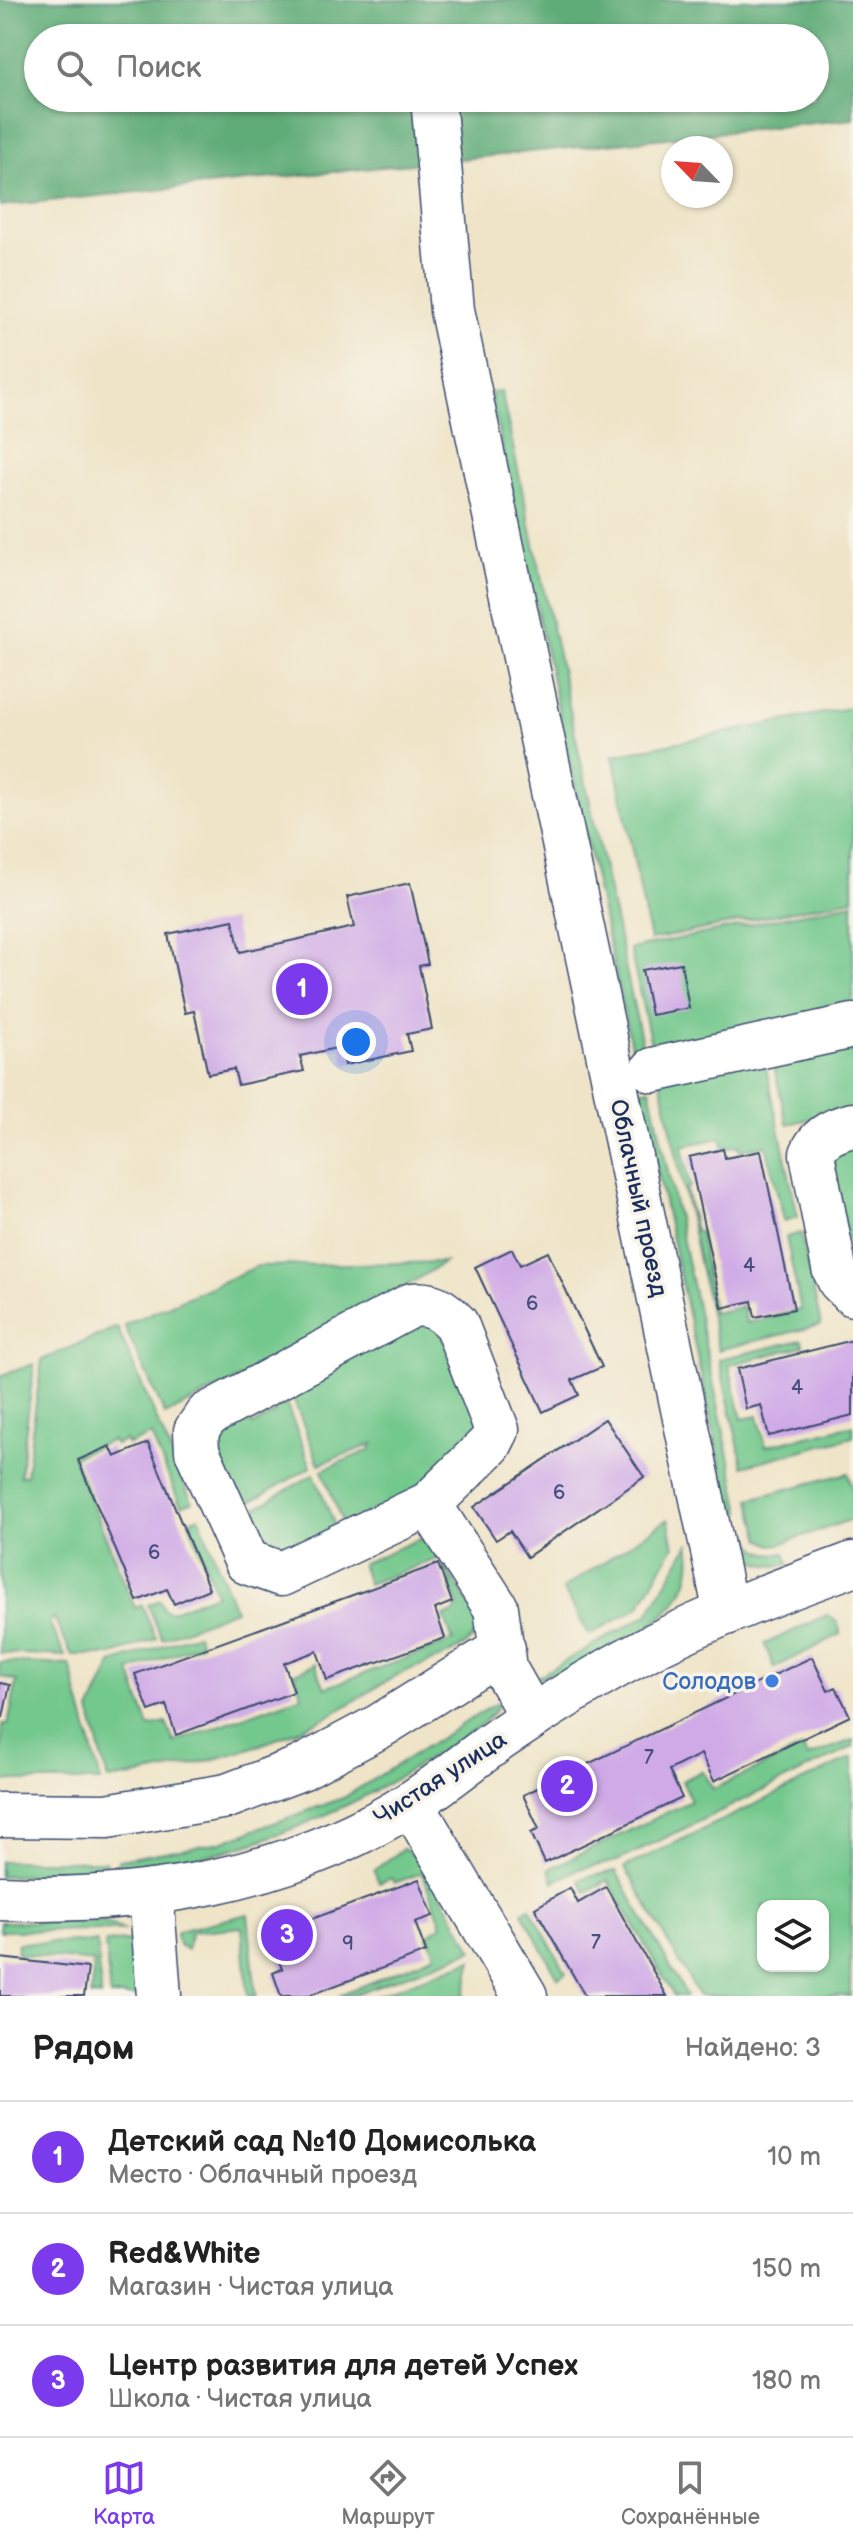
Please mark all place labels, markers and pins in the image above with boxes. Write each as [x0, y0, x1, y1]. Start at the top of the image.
pin: 1 [276, 959, 328, 1019]
place label: Солодов [662, 1667, 756, 1696]
marker: Солодов [763, 1672, 781, 1690]
pin: 2 [541, 1756, 593, 1816]
pin: 3 [261, 1905, 313, 1965]

